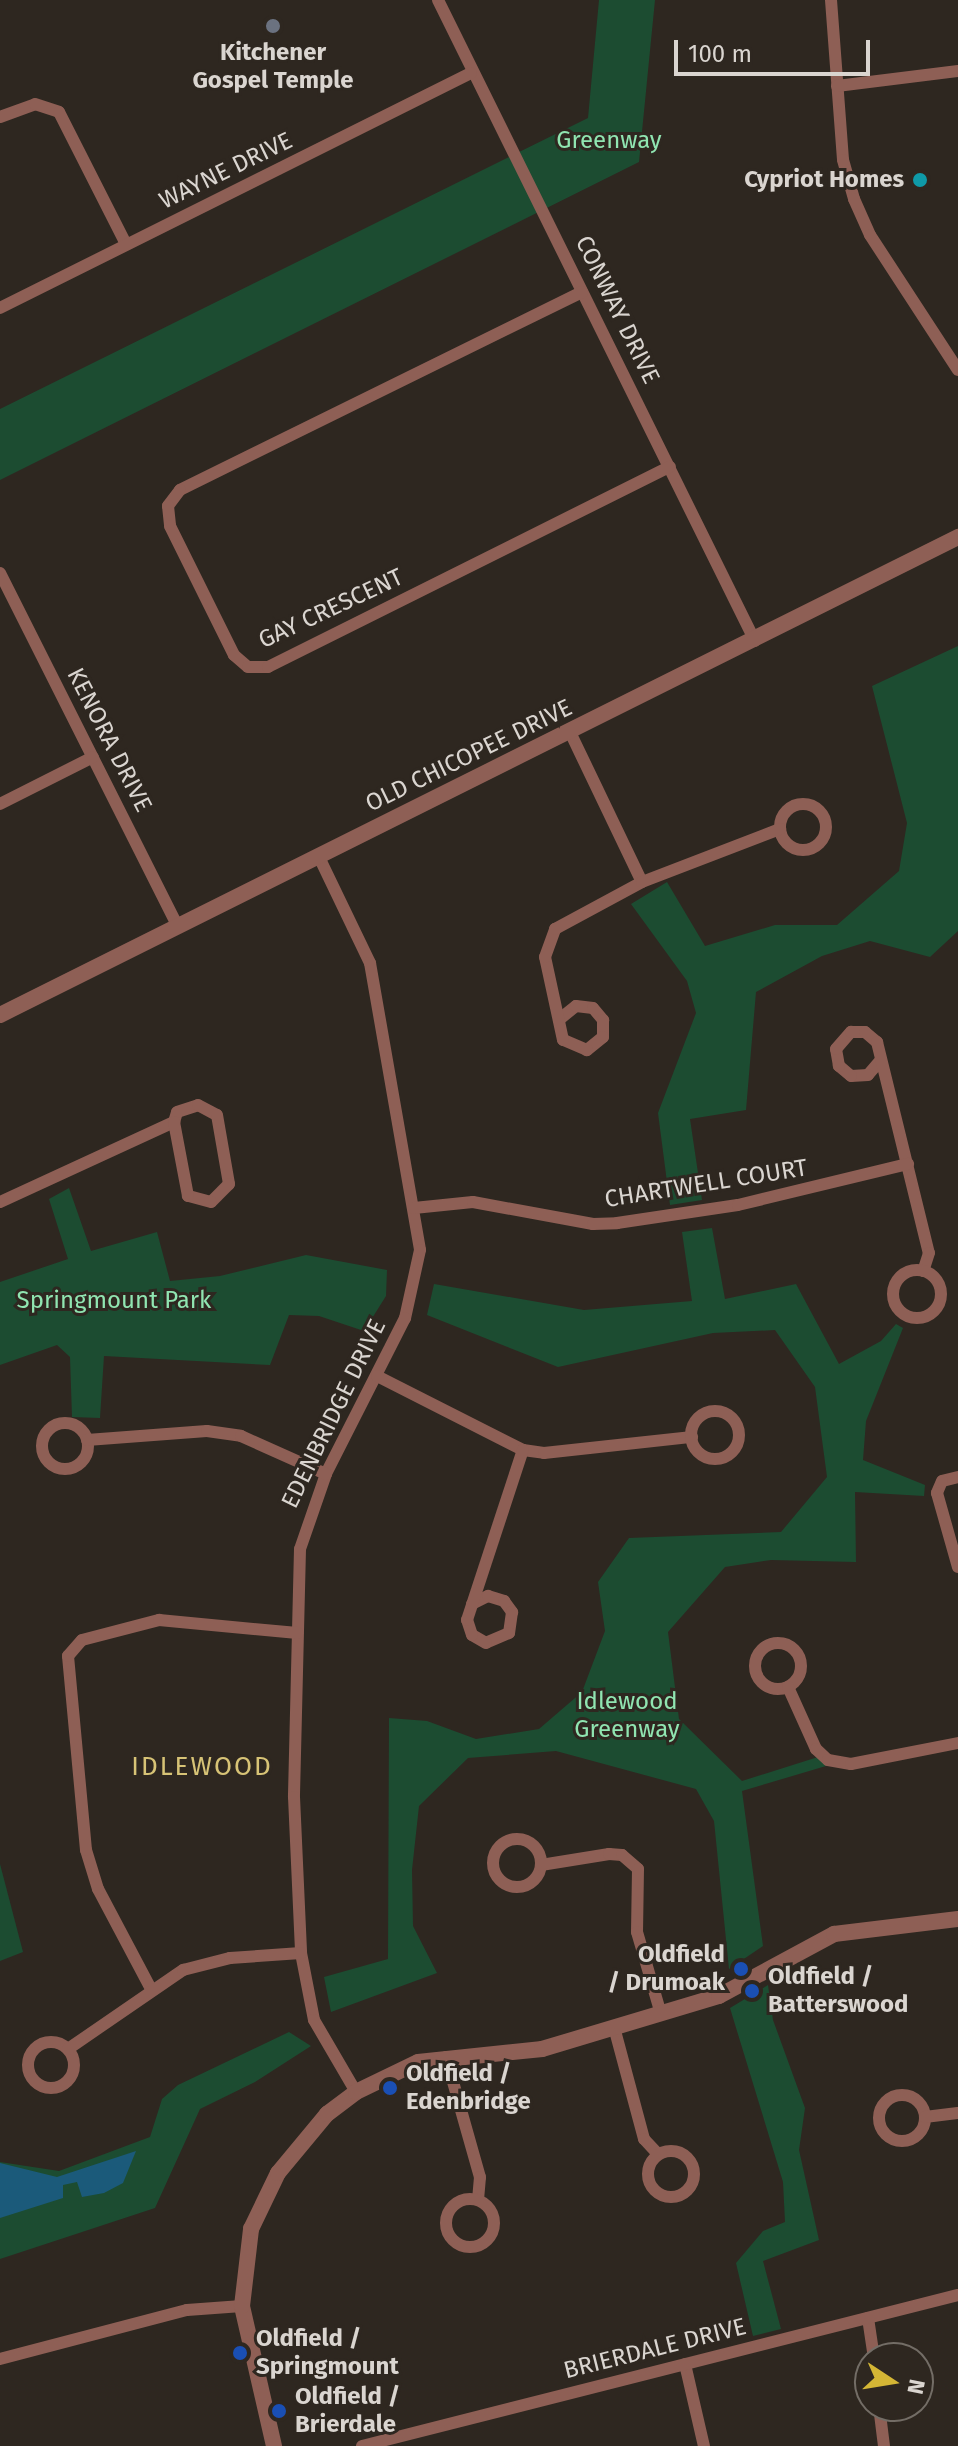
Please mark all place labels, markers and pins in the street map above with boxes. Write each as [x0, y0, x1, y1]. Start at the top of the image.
marker: Kitchener Gospel Temple [264, 17, 282, 35]
place label: Kitchener Gospel Temple [192, 39, 354, 95]
place label: Cypriot Homes [744, 166, 904, 194]
marker: Cypriot Homes [911, 171, 929, 189]
place label: Oldfield / Drumoak [607, 1941, 725, 1997]
marker: Oldfield / Drumoak [732, 1960, 750, 1978]
place label: Oldfield / Batterswood [768, 1963, 908, 2019]
marker: Oldfield / Batterswood [743, 1982, 761, 2000]
place label: Oldfield / Edenbridge [406, 2060, 531, 2116]
marker: Oldfield / Edenbridge [381, 2079, 399, 2097]
place label: Oldfield / Springmount [256, 2325, 399, 2381]
marker: Oldfield / Springmount [231, 2344, 249, 2362]
place label: Oldfield / Brierdale [295, 2383, 400, 2439]
marker: Oldfield / Brierdale [270, 2402, 288, 2420]

